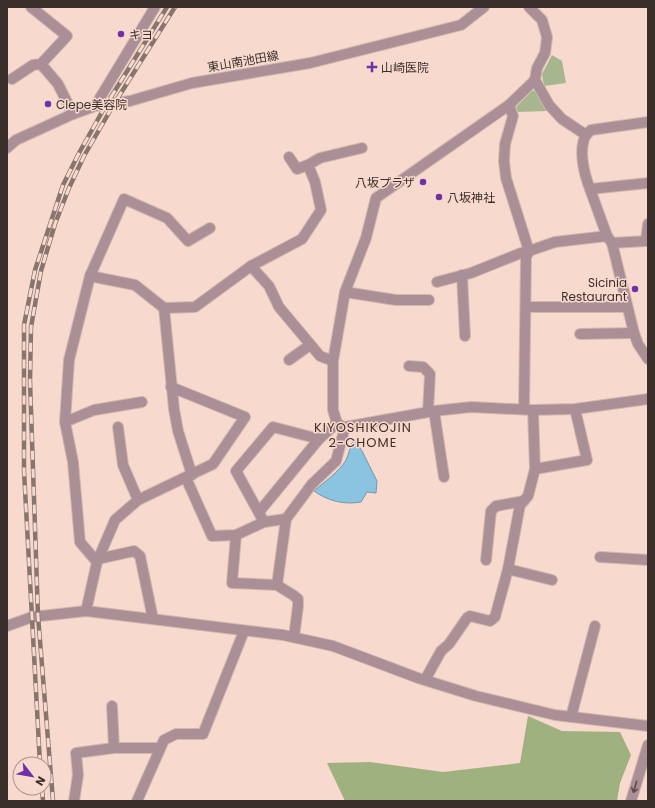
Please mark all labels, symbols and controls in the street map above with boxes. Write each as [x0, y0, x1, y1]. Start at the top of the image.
place label: キヨ [129, 26, 153, 43]
marker: キヨ [116, 29, 126, 39]
street label: 東山南池田線 [206, 46, 280, 76]
place label: 山崎医院 [381, 59, 429, 76]
marker: 山崎医院 [366, 61, 378, 73]
place label: Clepe美容院 [56, 96, 127, 113]
marker: Clepe美容院 [43, 99, 53, 109]
place label: 八坂プラザ [355, 174, 415, 191]
marker: 八坂プラザ [418, 177, 428, 187]
place label: 八坂神社 [447, 189, 495, 206]
marker: 八坂神社 [434, 192, 444, 202]
place label: Sicinia Restaurant [561, 274, 627, 305]
marker: Sicinia Restaurant [630, 284, 640, 294]
district label: KIYOSHIKOJIN 2-CHOME [314, 418, 412, 452]
north arrow [12, 756, 52, 796]
text: N [32, 773, 50, 789]
one-way arrow [631, 780, 638, 793]

